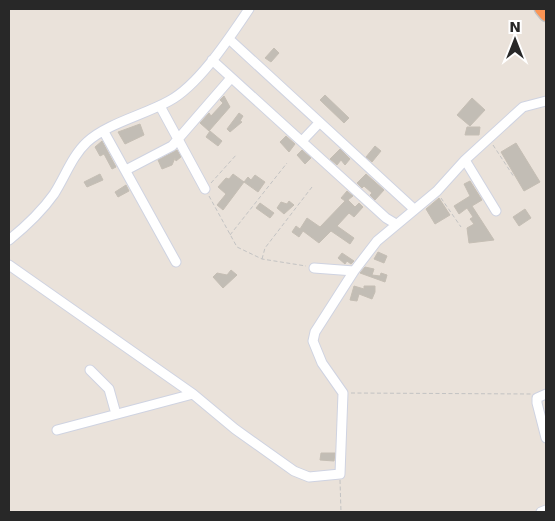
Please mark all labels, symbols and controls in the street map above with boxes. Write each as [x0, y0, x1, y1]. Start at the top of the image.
north arrow [490, 15, 540, 65]
text: N [509, 19, 521, 35]

